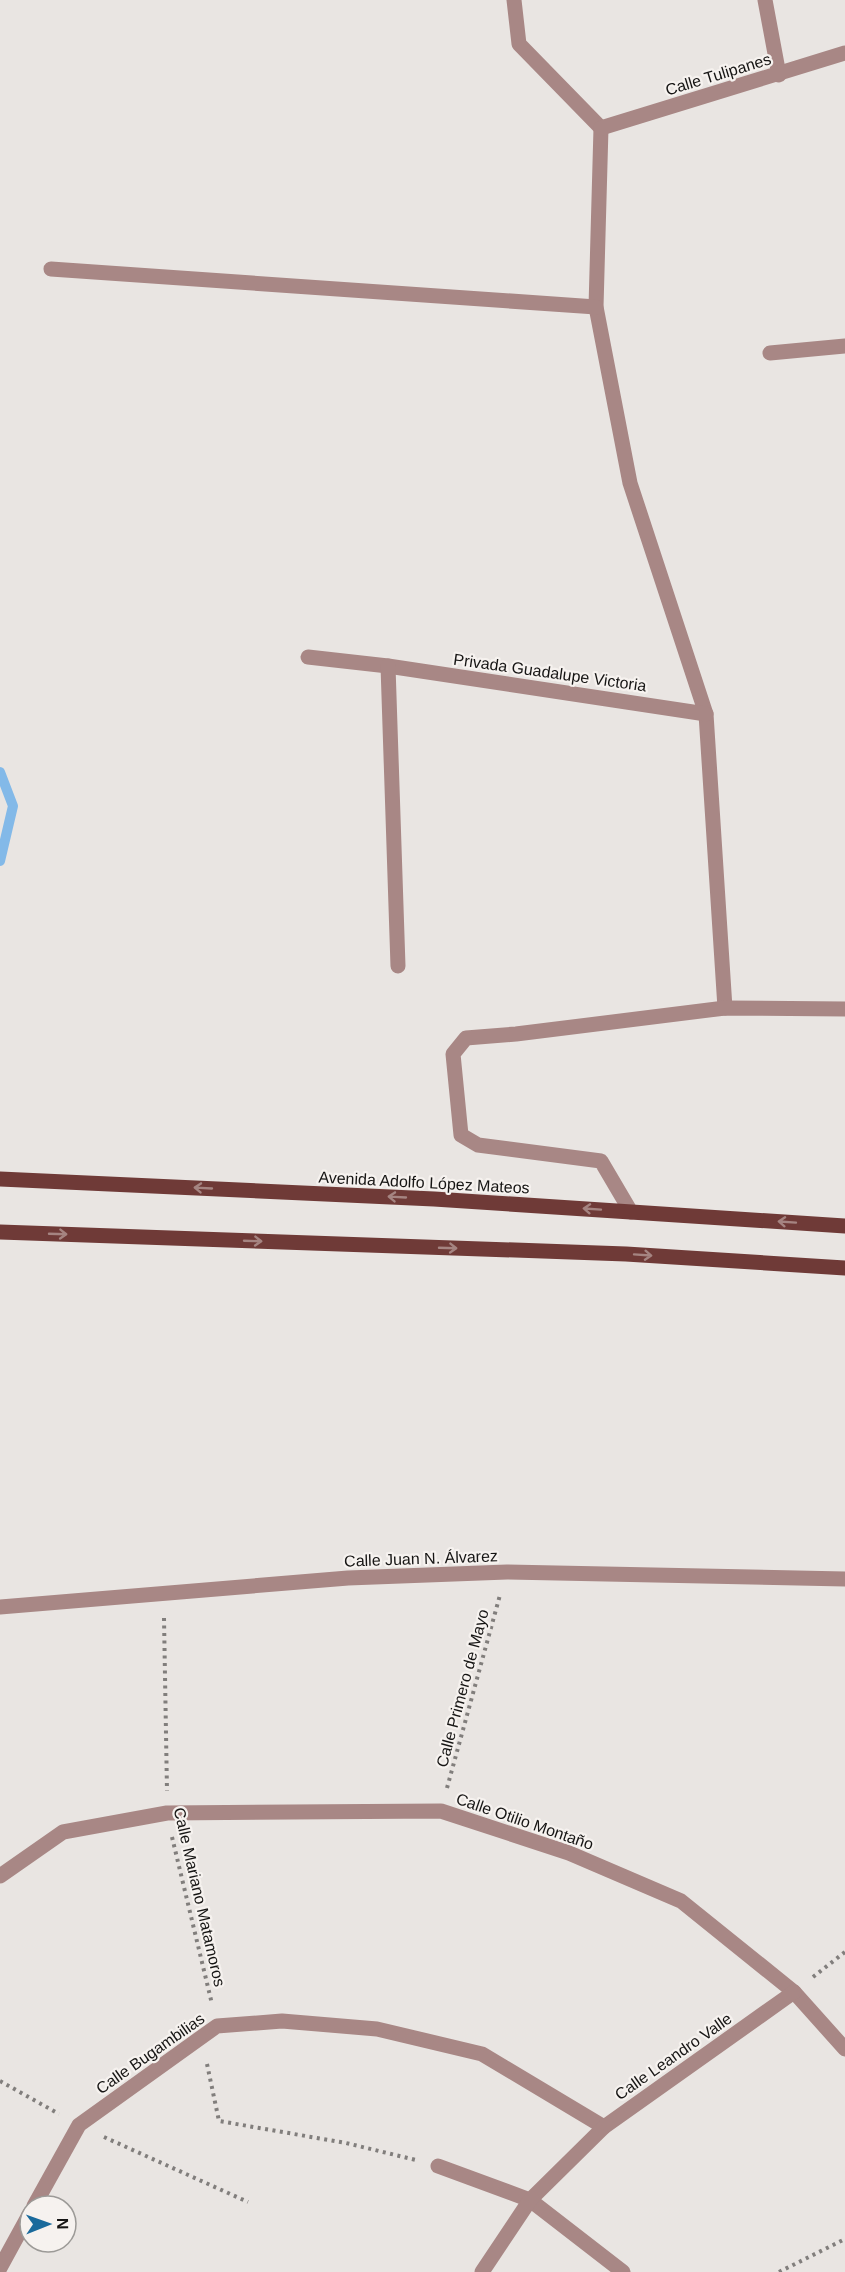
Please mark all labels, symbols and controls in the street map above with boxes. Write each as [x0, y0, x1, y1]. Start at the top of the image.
street label: Calle Tulipanes [663, 50, 773, 99]
street label: Privada Guadalupe Victoria [452, 651, 648, 694]
street label: Avenida Adolfo López Mateos [318, 1168, 530, 1197]
one-way arrow [193, 1183, 213, 1194]
one-way arrow [388, 1192, 408, 1203]
one-way arrow [583, 1204, 603, 1215]
one-way arrow [777, 1217, 797, 1228]
one-way arrow [48, 1228, 68, 1240]
one-way arrow [243, 1235, 263, 1247]
one-way arrow [438, 1242, 458, 1254]
one-way arrow [633, 1250, 653, 1261]
street label: Calle Juan N. Álvarez [344, 1546, 498, 1570]
street label: Calle Primero de Mayo [433, 1607, 492, 1769]
street label: Calle Otilio Montaño [454, 1790, 596, 1853]
street label: Calle Mariano Matamoros [171, 1806, 228, 1988]
street label: Calle Bugambilias [93, 2010, 208, 2097]
street label: Calle Leandro Valle [612, 2010, 735, 2103]
north arrow [18, 2194, 78, 2254]
text: N [54, 2218, 71, 2230]

